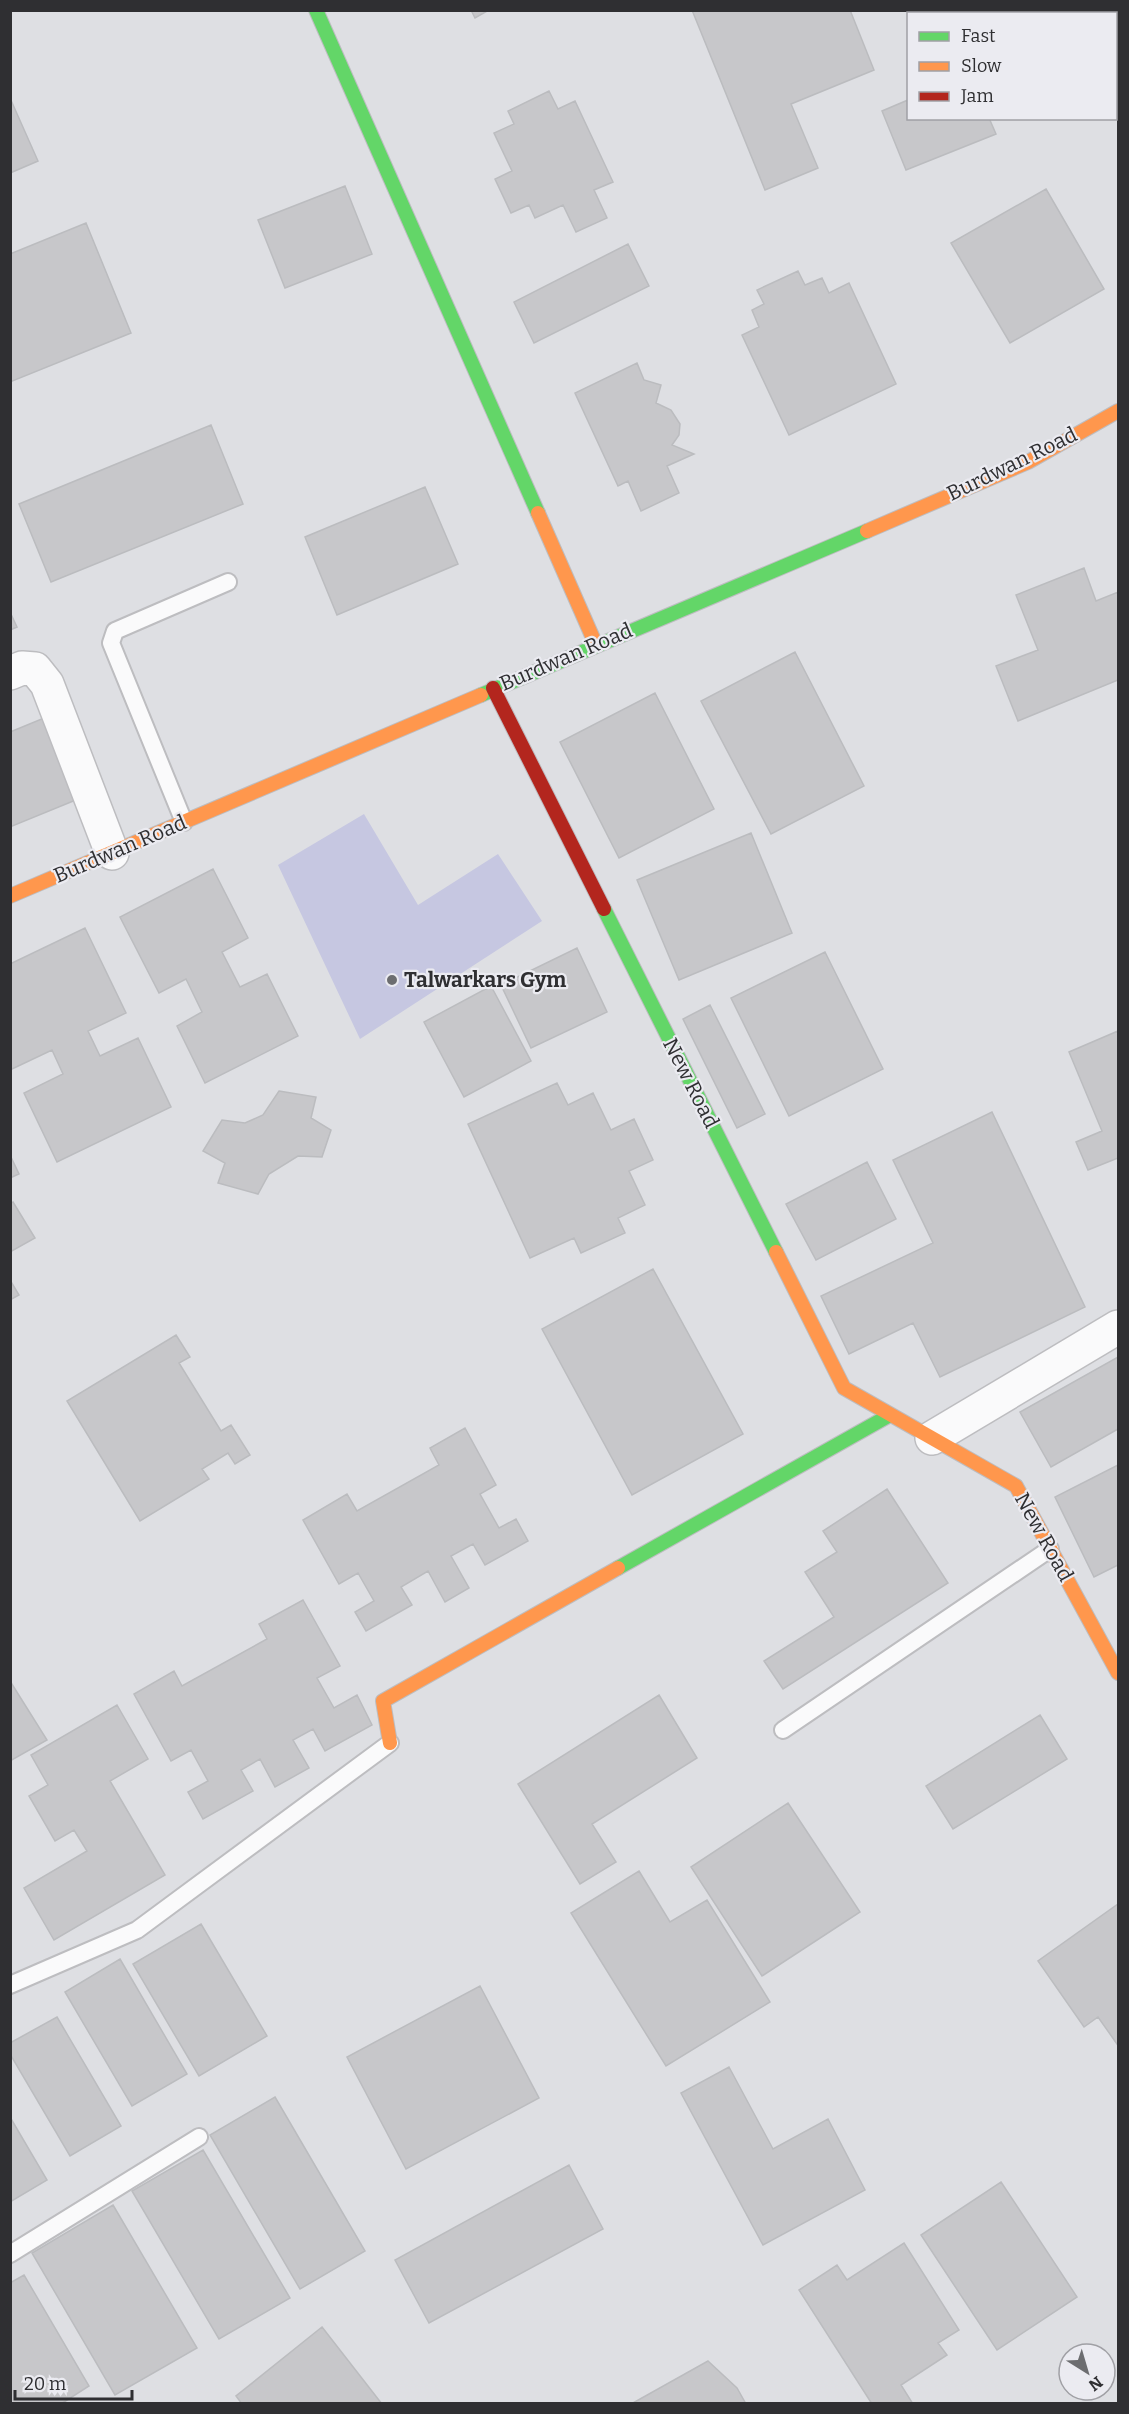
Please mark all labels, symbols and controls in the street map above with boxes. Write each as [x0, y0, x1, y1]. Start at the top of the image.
legend [907, 12, 1117, 120]
text: Fast [961, 25, 996, 47]
text: Slow [961, 55, 1002, 77]
text: Jam [960, 85, 994, 107]
street label: Burdwan Road [943, 421, 1081, 507]
street label: Burdwan Road [496, 617, 636, 697]
street label: Burdwan Road [50, 809, 190, 889]
place label: Talwarkars Gym [404, 967, 566, 993]
marker: Talwarkars Gym [385, 973, 399, 987]
street label: New Road [657, 1034, 725, 1132]
street label: New Road [1009, 1488, 1079, 1586]
north arrow [1057, 2342, 1117, 2402]
scale bar [15, 2363, 132, 2401]
text: N [1085, 2372, 1106, 2395]
text: 20 m [24, 2373, 66, 2395]

